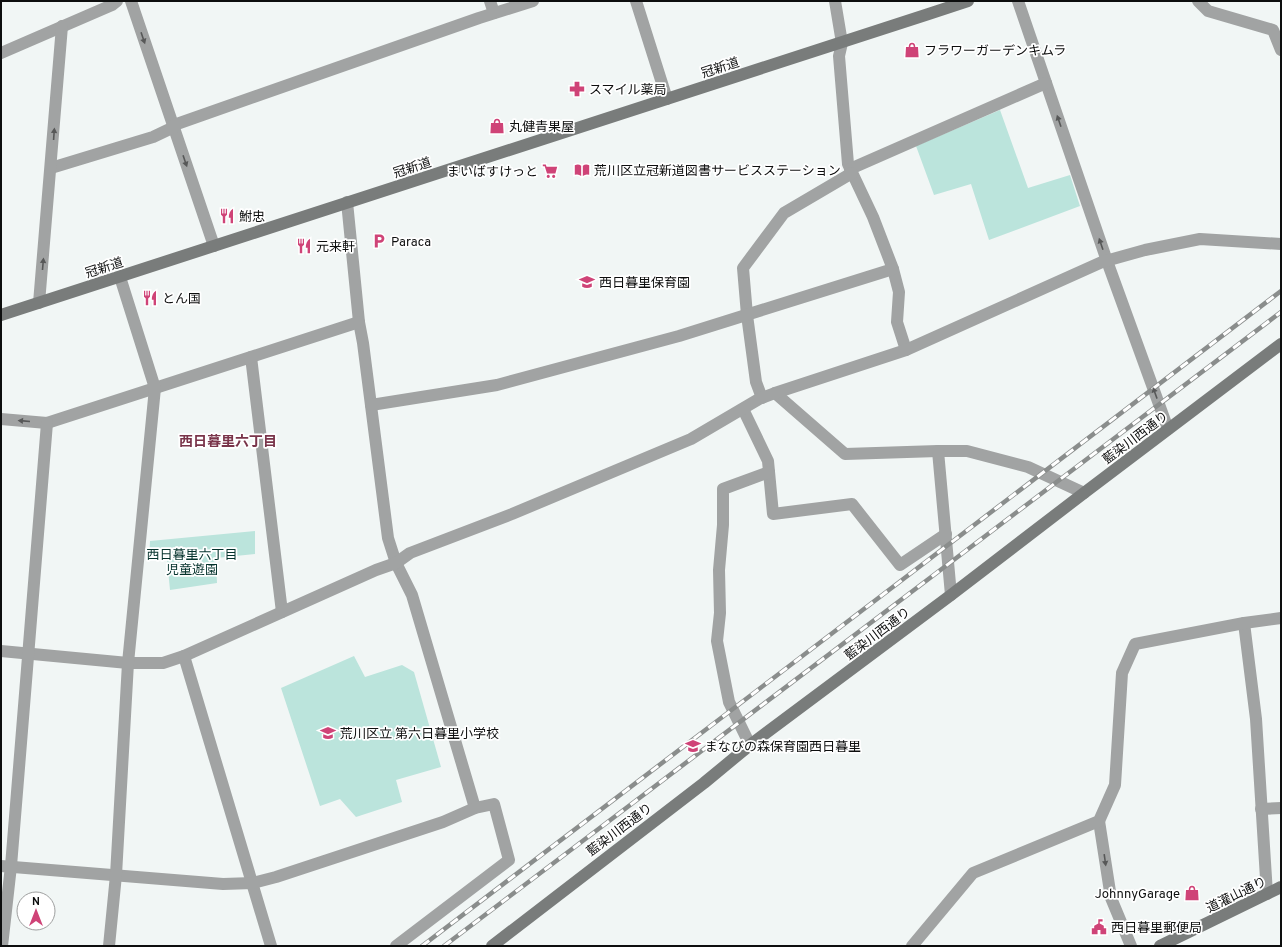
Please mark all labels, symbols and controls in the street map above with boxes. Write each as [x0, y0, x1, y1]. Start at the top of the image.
one-way arrow [141, 32, 147, 44]
shop icon: フラワーガーデンキムラ [903, 41, 921, 59]
place label: フラワーガーデンキムラ [924, 44, 1066, 60]
street label: 冠新道 [700, 55, 742, 83]
pharmacy icon: スマイル薬局 [568, 80, 586, 98]
place label: スマイル薬局 [589, 83, 667, 99]
one-way arrow [1056, 115, 1062, 127]
shop icon: 丸健青果屋 [488, 117, 506, 135]
place label: 丸健青果屋 [509, 120, 574, 136]
one-way arrow [50, 128, 57, 140]
one-way arrow [182, 155, 188, 167]
street label: 冠新道 [392, 155, 434, 183]
library icon: 荒川区立冠新道図書サービスステーション [573, 161, 591, 179]
supermarket icon: まいばすけっと [541, 162, 559, 180]
place label: 荒川区立冠新道図書サービスステーション [594, 164, 841, 180]
place label: まいばすけっと [447, 165, 538, 181]
restaurant icon: 鮒忠 [218, 207, 236, 225]
place label: 鮒忠 [239, 209, 265, 226]
parking icon: Paraca [370, 232, 388, 250]
place label: Paraca [391, 235, 431, 251]
restaurant icon: 元来軒 [295, 237, 313, 255]
one-way arrow [1098, 238, 1104, 250]
place label: 元来軒 [316, 240, 355, 256]
street label: 冠新道 [84, 255, 126, 283]
one-way arrow [39, 258, 46, 270]
school or university icon: 西日暮里保育園 [578, 273, 596, 291]
place label: 西日暮里保育園 [599, 276, 690, 292]
restaurant icon: とん国 [141, 289, 159, 307]
place label: とん国 [162, 292, 201, 308]
one-way arrow [1151, 386, 1157, 398]
street label: 藍染川西通り [1100, 408, 1172, 468]
one-way arrow [18, 418, 30, 425]
district label: 西日暮里六丁目 [179, 434, 277, 451]
park label: 西日暮里六丁目 児童遊園 [146, 548, 238, 579]
street label: 藍染川西通り [842, 604, 914, 664]
school or university icon: 荒川区立 第六日暮里小学校 [319, 724, 337, 742]
place label: 荒川区立 第六日暮里小学校 [340, 726, 499, 743]
school or university icon: まなびの森保育園西日暮里 [684, 737, 702, 755]
place label: まなびの森保育園西日暮里 [705, 740, 861, 756]
street label: 藍染川西通り [584, 800, 656, 860]
one-way arrow [1102, 854, 1108, 866]
street label: 道灌山通り [1204, 874, 1270, 917]
shop icon: JohnnyGarage [1183, 884, 1201, 902]
place label: JohnnyGarage [1095, 887, 1180, 903]
north arrow [16, 891, 56, 931]
text: N [32, 895, 40, 909]
public building icon: 西日暮里郵便局 [1090, 918, 1108, 936]
place label: 西日暮里郵便局 [1111, 921, 1202, 937]

